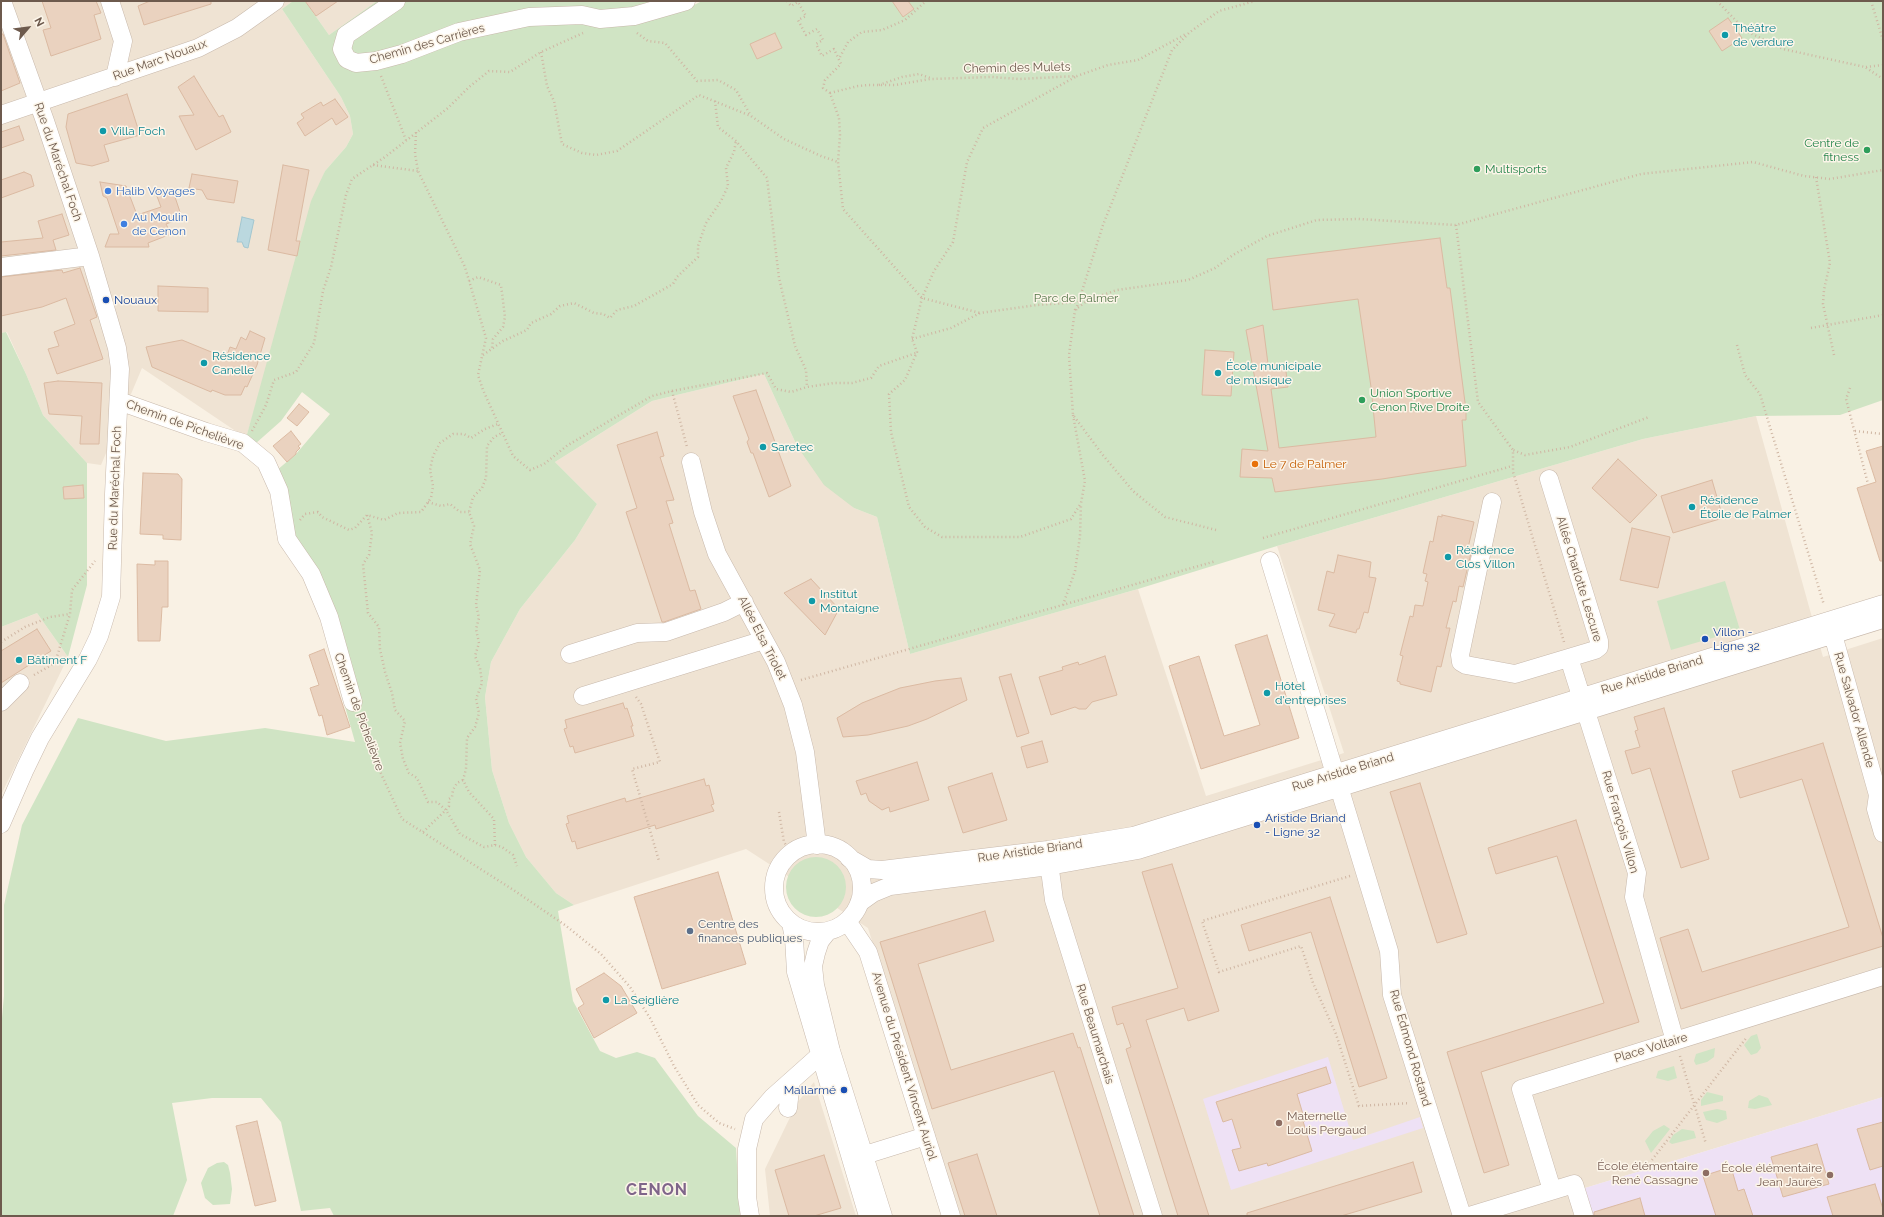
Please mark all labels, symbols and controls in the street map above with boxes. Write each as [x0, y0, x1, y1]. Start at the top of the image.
north arrow [8, 8, 48, 48]
text: N [31, 15, 47, 29]
street label: Chemin des Carrières [368, 21, 486, 67]
place label: Théâtre de verdure [1733, 21, 1793, 49]
marker: Théâtre de verdure [1720, 30, 1730, 40]
street label: Rue Marc Nouaux [111, 36, 209, 84]
street label: Chemin des Mulets [963, 60, 1071, 76]
street label: Rue du Maréchal Foch [31, 101, 85, 223]
place label: Villa Foch [111, 124, 165, 138]
marker: Villa Foch [98, 126, 108, 136]
place label: Centre de fitness [1804, 136, 1859, 164]
marker: Centre de fitness [1862, 145, 1872, 155]
place label: Multisports [1485, 162, 1547, 176]
marker: Multisports [1472, 164, 1482, 174]
place label: Halib Voyages [116, 184, 195, 198]
marker: Halib Voyages [103, 186, 113, 196]
place label: Au Moulin de Cenon [132, 210, 188, 238]
marker: Au Moulin de Cenon [119, 219, 129, 229]
park label: Parc de Palmer [1034, 291, 1118, 305]
place label: Nouaux [114, 293, 157, 307]
marker: Nouaux [101, 295, 111, 305]
place label: Résidence Canelle [212, 349, 270, 377]
marker: Résidence Canelle [199, 358, 209, 368]
place label: École municipale de musique [1226, 359, 1321, 387]
marker: École municipale de musique [1213, 368, 1223, 378]
place label: Union Sportive Cenon Rive Droite [1370, 386, 1469, 414]
marker: Union Sportive Cenon Rive Droite [1357, 395, 1367, 405]
street label: Chemin de Pichelièvre [124, 397, 246, 453]
street label: Rue du Maréchal Foch [106, 426, 124, 550]
place label: Saretec [771, 440, 813, 454]
marker: Saretec [758, 442, 768, 452]
place label: Le 7 de Palmer [1263, 457, 1346, 471]
marker: Le 7 de Palmer [1250, 459, 1260, 469]
place label: Résidence Étoile de Palmer [1700, 493, 1791, 521]
marker: Résidence Étoile de Palmer [1687, 502, 1697, 512]
street label: Allée Charlotte Lescure [1553, 514, 1605, 644]
place label: Résidence Clos Villon [1456, 543, 1515, 571]
marker: Résidence Clos Villon [1443, 552, 1453, 562]
place label: Institut Montaigne [820, 587, 879, 615]
street label: Allée Elsa Triolet [735, 594, 789, 682]
marker: Institut Montaigne [807, 596, 817, 606]
place label: Villon - Ligne 32 [1713, 625, 1760, 653]
marker: Villon - Ligne 32 [1700, 634, 1710, 644]
street label: Rue Salvador Allende [1831, 650, 1877, 770]
street label: Chemin de Pichelièvre [331, 651, 387, 773]
place label: Bâtiment F [27, 653, 87, 667]
street label: Rue Aristide Briand [1599, 653, 1705, 697]
marker: Bâtiment F [14, 655, 24, 665]
place label: Hôtel d'entreprises [1275, 679, 1346, 707]
marker: Hôtel d'entreprises [1262, 688, 1272, 698]
street label: Rue Aristide Briand [1290, 750, 1396, 794]
street label: Rue François Villon [1598, 769, 1642, 875]
place label: Aristide Briand - Ligne 32 [1265, 811, 1346, 839]
marker: Aristide Briand - Ligne 32 [1252, 820, 1262, 830]
street label: Rue Aristide Briand [977, 837, 1083, 865]
place label: Centre des finances publiques [698, 917, 802, 945]
marker: Centre des finances publiques [685, 926, 695, 936]
street label: Avenue du Président Vincent Auriol [868, 970, 940, 1162]
street label: Rue Beaumarchais [1073, 982, 1117, 1086]
street label: Rue Edmond Rostand [1386, 988, 1434, 1108]
place label: La Seiglière [614, 993, 679, 1007]
marker: La Seiglière [601, 995, 611, 1005]
street label: Place Voltaire [1613, 1030, 1689, 1066]
place label: Mallarmé [784, 1083, 836, 1097]
marker: Mallarmé [839, 1085, 849, 1095]
place label: Maternelle Louis Pergaud [1287, 1109, 1367, 1137]
marker: Maternelle Louis Pergaud [1274, 1118, 1284, 1128]
place label: École élémentaire René Cassagne [1597, 1159, 1698, 1187]
place label: École élémentaire Jean Jaurès [1721, 1161, 1822, 1189]
marker: École élémentaire René Cassagne [1701, 1168, 1711, 1178]
marker: École élémentaire Jean Jaurès [1825, 1170, 1835, 1180]
district label: CENON [626, 1180, 688, 1200]

